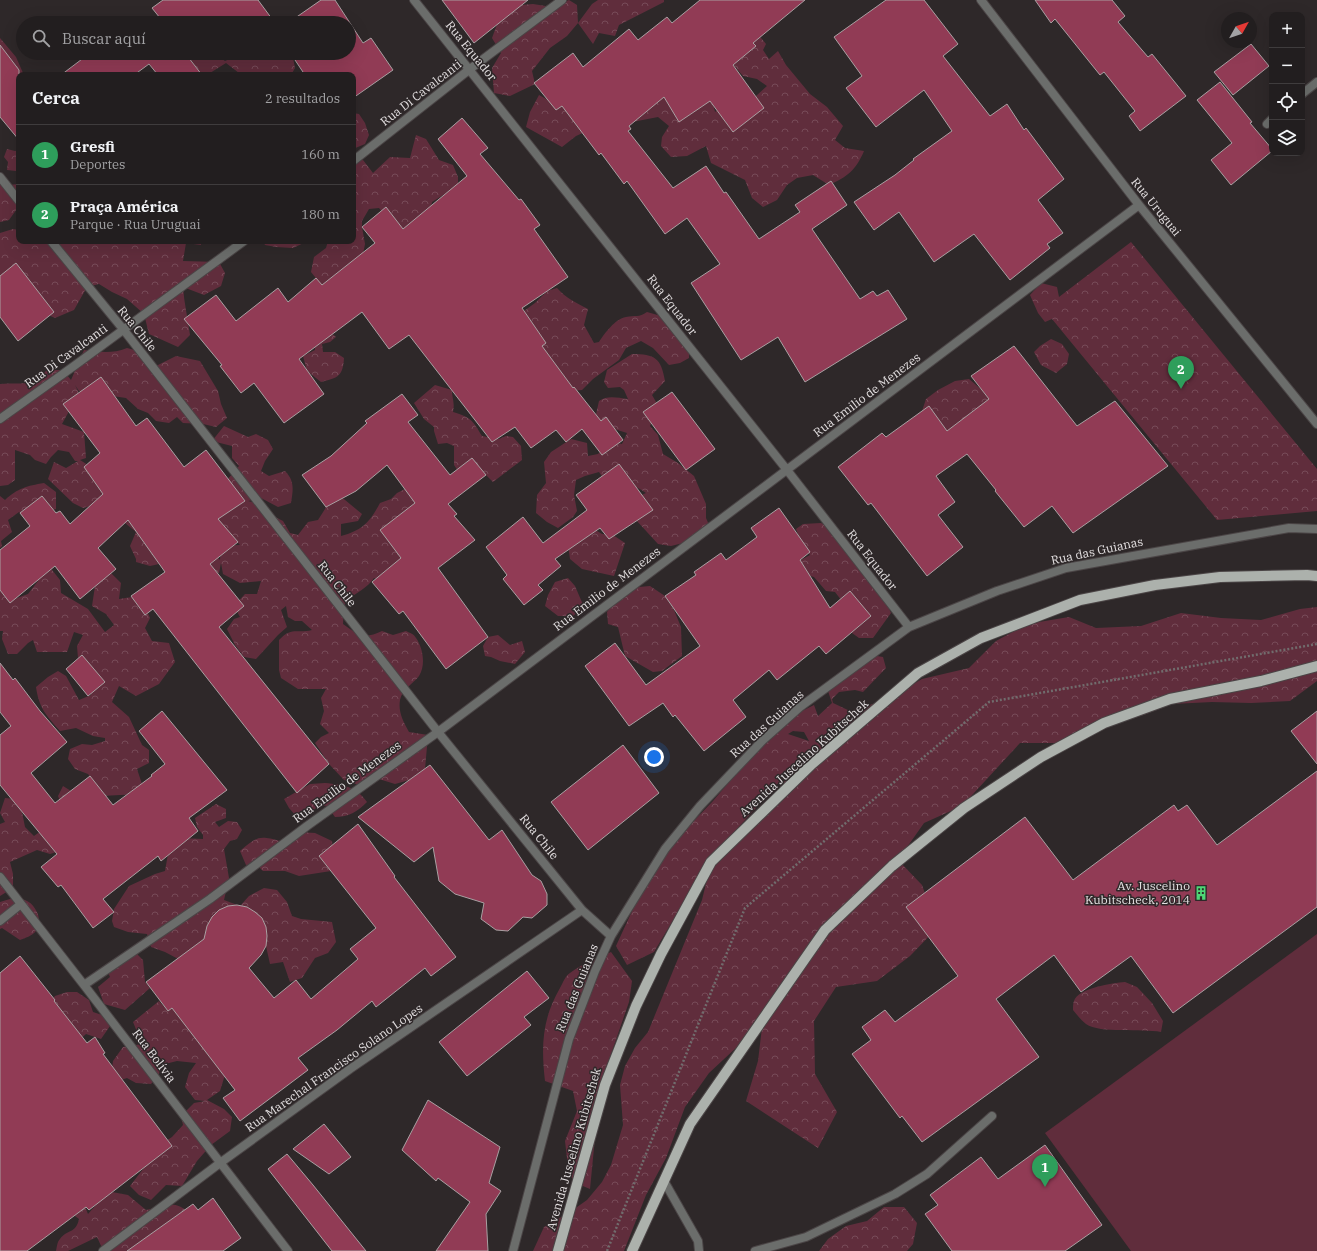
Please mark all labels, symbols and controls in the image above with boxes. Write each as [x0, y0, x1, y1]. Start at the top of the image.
north arrow [1221, 12, 1257, 48]
map controls [1269, 12, 1305, 156]
button: + [1269, 12, 1305, 48]
search box [16, 16, 356, 60]
street label: Rua Equador [443, 18, 501, 84]
icon: search [30, 27, 52, 49]
text: Buscar aquí [62, 29, 146, 48]
button: − [1269, 48, 1305, 84]
street label: Rua Di Cavalcanti [377, 56, 464, 129]
button: locate [1269, 84, 1305, 120]
text: Cerca [32, 87, 80, 109]
text: 2 resultados [265, 90, 340, 107]
button: layers [1269, 120, 1305, 156]
text: Gresfi [70, 137, 115, 156]
text: 1 [41, 146, 49, 163]
text: 160 m [301, 146, 340, 163]
text: Deportes [70, 156, 125, 173]
street label: Rua Uruguai [1128, 174, 1185, 239]
text: Praça América [70, 197, 179, 216]
text: 2 [41, 206, 49, 223]
text: 180 m [301, 206, 340, 223]
text: Parque · Rua Uruguai [70, 216, 201, 233]
street label: Rua Equador [644, 271, 701, 339]
street label: Rua Chile [115, 303, 160, 354]
street label: Rua Di Cavalcanti [21, 320, 110, 391]
street label: Rua Emilio de Menezes [810, 349, 923, 440]
pin: 2 [1168, 356, 1194, 389]
street label: Rua Equador [844, 526, 901, 594]
street label: Rua das Guianas [1049, 533, 1144, 568]
street label: Rua Emilio de Menezes [550, 543, 663, 634]
street label: Rua Chile [315, 558, 360, 610]
street label: Rua das Guianas [727, 687, 807, 761]
street label: Avenida Juscelino Kubitschek [736, 696, 871, 820]
street label: Rua Emilio de Menezes [290, 737, 404, 826]
your location [644, 747, 664, 767]
street label: Rua Chile [517, 811, 562, 862]
place label: Av. Juscelino Kubitscheck, 2014 [1085, 878, 1190, 907]
building icon: Av. Juscelino Kubitscheck, 2014 [1193, 885, 1209, 901]
street label: Rua das Guianas [552, 941, 601, 1034]
street label: Rua Marechal Francisco Solano Lopes [242, 1000, 425, 1135]
street label: Rua Bolívia [129, 1026, 180, 1086]
street label: Avenida Juscelino Kubitschek [543, 1066, 604, 1232]
pin: 1 [1032, 1154, 1058, 1187]

